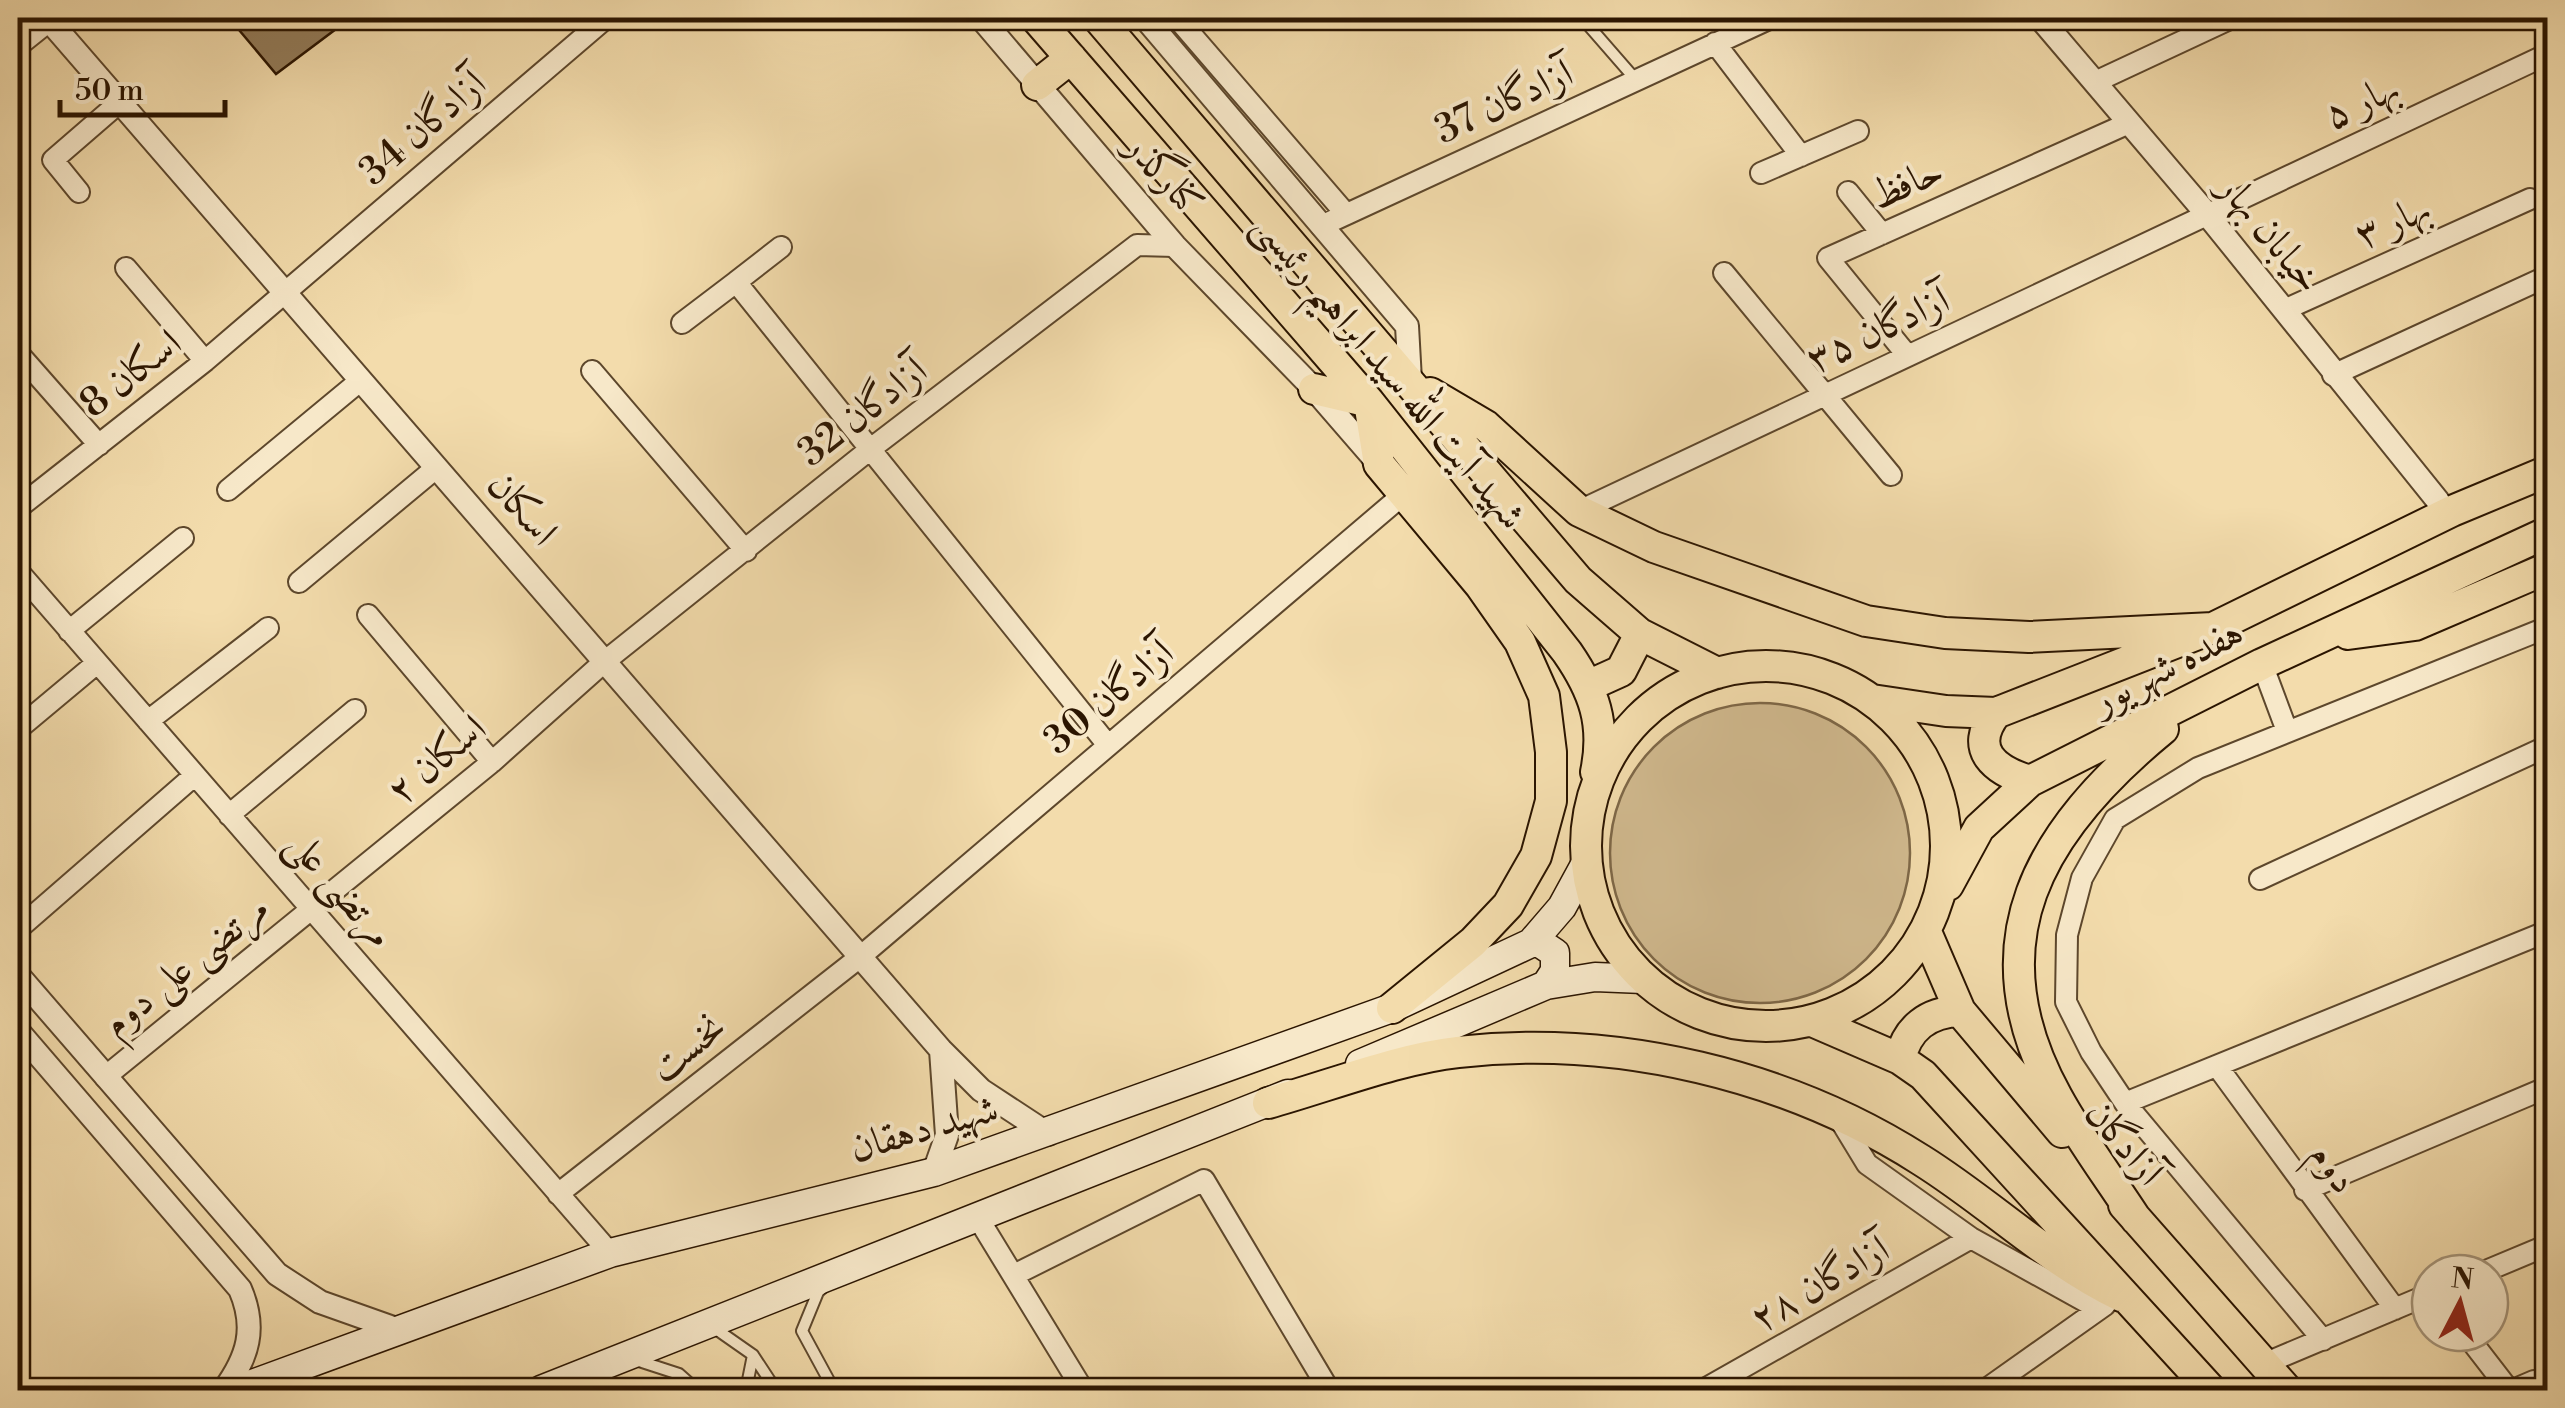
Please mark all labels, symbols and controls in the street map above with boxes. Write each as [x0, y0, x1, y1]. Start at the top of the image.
street label: آزادگان 37 [1427, 46, 1585, 156]
scale bar [60, 55, 225, 117]
street label: آزادگان 34 [349, 56, 500, 197]
street label: بهار ۵ [2316, 63, 2408, 141]
text: 50 m [75, 72, 144, 110]
street label: کنارگذر [1111, 116, 1218, 227]
street label: حافظ [1862, 146, 1952, 222]
street label: خیابان بهار [2204, 161, 2333, 304]
street label: بهار ۳ [2347, 183, 2439, 261]
street label: شهید آیت الله سید ابراهیم رئیسی [1232, 197, 1542, 548]
street label: آزادگان ۳۵ [1798, 273, 1962, 385]
street label: اسکان 8 [70, 319, 192, 429]
street label: آزادگان 32 [788, 343, 941, 478]
street label: اسکان [476, 461, 568, 557]
street label: هفده شهریور [2080, 608, 2252, 728]
street label: آزادگان 30 [1034, 626, 1187, 766]
street label: اسکان ۲ [377, 704, 497, 816]
street label: مرتضی علی [273, 820, 405, 960]
street label: مرتضی علی دوم [92, 883, 285, 1055]
street label: نخست [640, 1003, 736, 1093]
street label: شهید دهقان [844, 1084, 1004, 1174]
street label: آزادگان [2074, 1090, 2177, 1200]
street label: دوم [2291, 1132, 2369, 1208]
street label: ۲۸ آزادگان [1741, 1222, 1902, 1344]
north arrow [2410, 1253, 2510, 1353]
text: N [2450, 1261, 2475, 1298]

